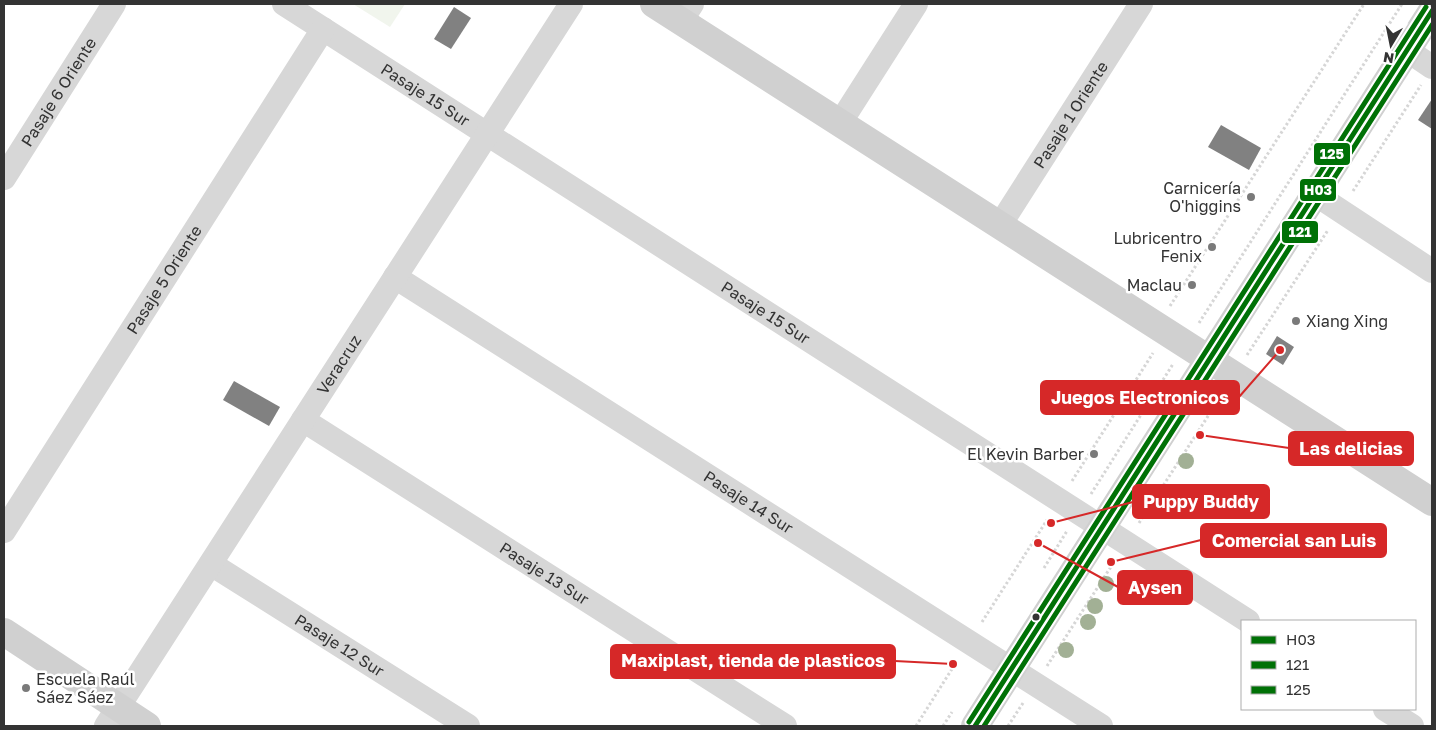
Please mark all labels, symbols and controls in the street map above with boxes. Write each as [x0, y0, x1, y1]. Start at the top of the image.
north arrow [1366, 20, 1416, 70]
street label: Pasaje 6 Oriente [17, 34, 100, 150]
text: N [1382, 49, 1395, 68]
street label: Pasaje 1 Oriente [1029, 57, 1112, 172]
street label: Pasaje 15 Sur [377, 59, 474, 130]
line badge: 125 [1313, 142, 1351, 166]
text: 125 [1320, 145, 1345, 162]
place label: Carnicería O'higgins [1163, 178, 1241, 216]
line badge: H03 [1299, 178, 1337, 202]
text: H03 [1304, 181, 1332, 198]
marker: Carnicería O'higgins [1245, 191, 1257, 203]
line badge: 121 [1281, 220, 1319, 244]
street label: Pasaje 5 Oriente [122, 221, 206, 338]
text: 121 [1289, 223, 1311, 240]
place label: Lubricentro Fenix [1113, 228, 1202, 266]
marker: Lubricentro Fenix [1206, 241, 1218, 253]
place label: Maclau [1127, 275, 1182, 295]
street label: Pasaje 15 Sur [718, 277, 814, 348]
marker: Maclau [1186, 279, 1198, 291]
place label: Xiang Xing [1306, 311, 1388, 331]
marker: Xiang Xing [1290, 315, 1302, 327]
street label: Veracruz [312, 331, 365, 398]
callout: Juegos Electronicos [1041, 381, 1239, 414]
text: Juegos Electronicos [1051, 386, 1229, 408]
callout: Las delicias [1289, 432, 1413, 465]
text: Las delicias [1299, 437, 1403, 459]
place label: El Kevin Barber [967, 444, 1084, 464]
marker: El Kevin Barber [1088, 448, 1100, 460]
street label: Pasaje 14 Sur [700, 466, 797, 538]
callout: Puppy Buddy [1133, 485, 1269, 518]
text: Puppy Buddy [1143, 490, 1259, 512]
callout: Comercial san Luis [1201, 524, 1386, 557]
text: Comercial san Luis [1212, 529, 1376, 551]
street label: Pasaje 13 Sur [496, 538, 593, 609]
callout: Aysen [1118, 571, 1192, 604]
text: Aysen [1128, 576, 1182, 598]
street label: Pasaje 12 Sur [291, 609, 388, 681]
unlabelled marker [1031, 612, 1041, 622]
legend [1241, 620, 1416, 710]
text: H03 [1286, 630, 1315, 648]
callout: Maxiplast, tienda de plasticos [611, 645, 895, 678]
text: Maxiplast, tienda de plasticos [621, 649, 885, 671]
text: 121 [1286, 655, 1309, 673]
place label: Escuela Raúl Sáez Sáez [36, 669, 135, 707]
text: 125 [1286, 680, 1311, 698]
marker: Escuela Raúl Sáez Sáez [20, 682, 32, 694]

